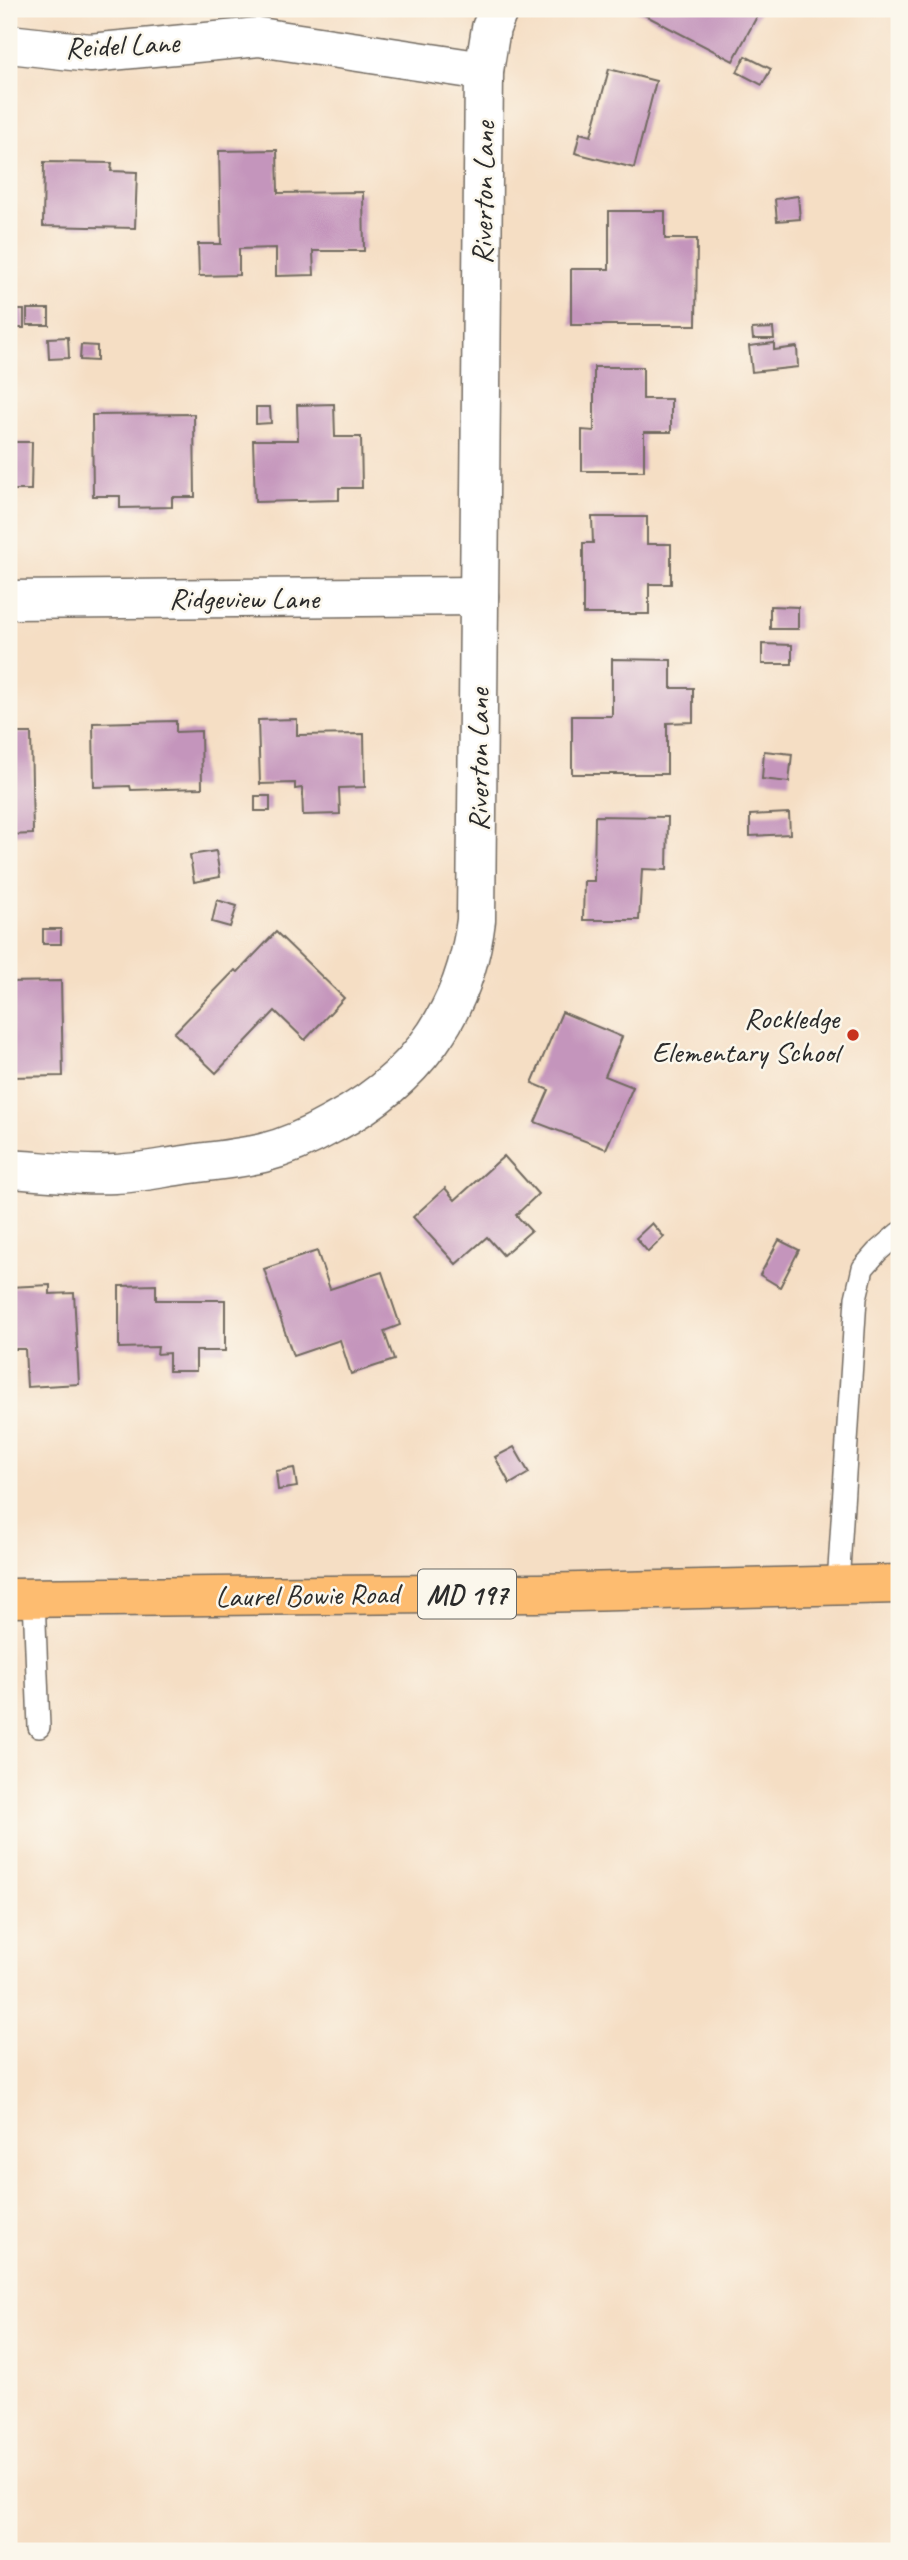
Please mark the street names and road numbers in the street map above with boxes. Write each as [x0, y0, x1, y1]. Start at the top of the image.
street label: Reidel Lane [64, 23, 182, 67]
street label: Riverton Lane [463, 119, 503, 265]
street label: Ridgeview Lane [169, 579, 321, 617]
street label: Riverton Lane [459, 686, 497, 831]
road number: MD 197 [418, 1570, 516, 1618]
street label: Laurel Bowie Road [215, 1574, 403, 1616]

